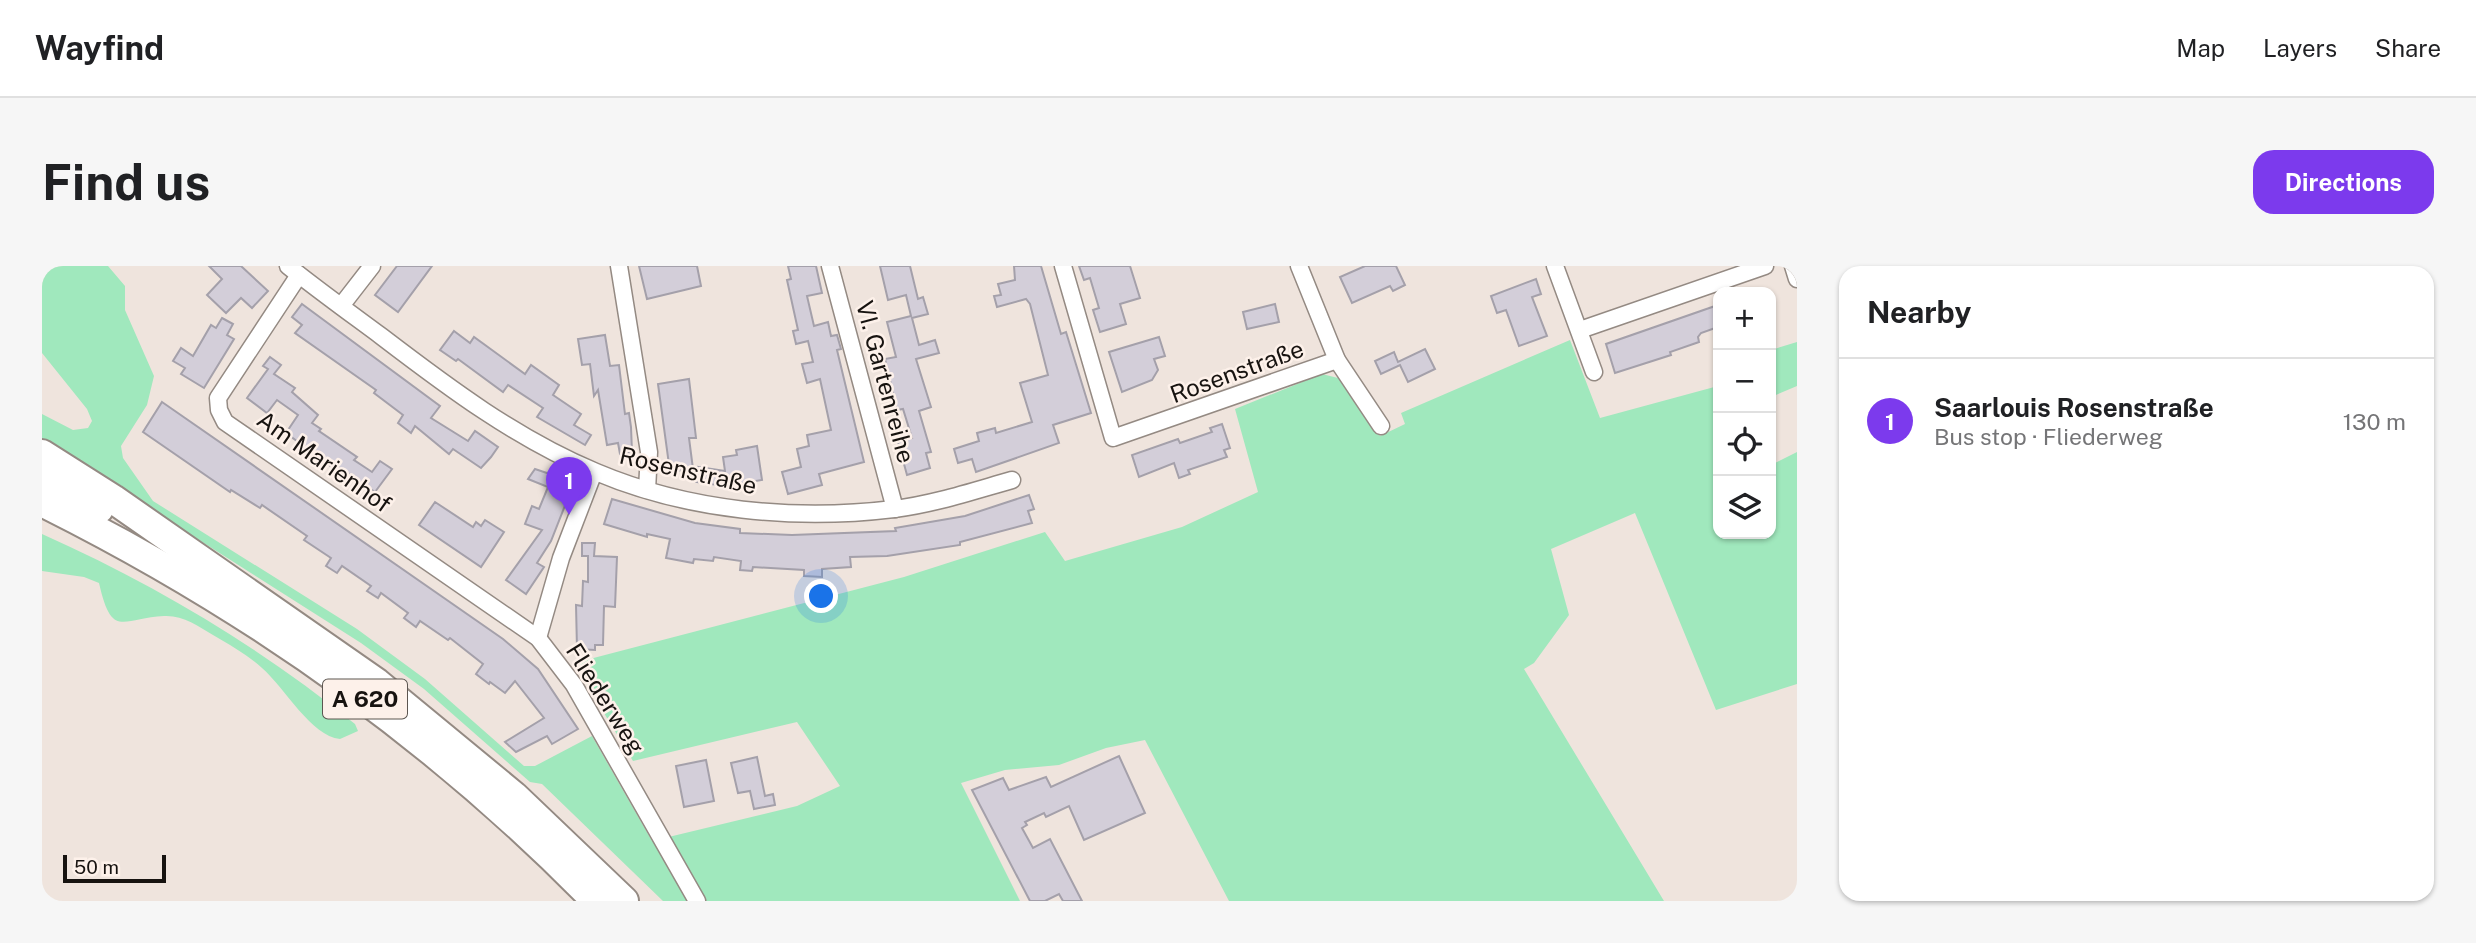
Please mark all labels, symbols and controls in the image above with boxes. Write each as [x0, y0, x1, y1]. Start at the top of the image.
text: Wayfind [35, 29, 164, 67]
text: Map [2176, 34, 2225, 62]
text: Layers [2263, 34, 2337, 62]
text: Share [2375, 34, 2441, 62]
button: Directions [2253, 150, 2434, 214]
text: Find us [42, 153, 210, 211]
map controls [1713, 287, 1776, 539]
button: + [1713, 287, 1776, 350]
text: Nearby [1867, 294, 1971, 330]
street label: VI. Gartenreihe [851, 298, 921, 466]
street label: Rosenstraße [1166, 334, 1307, 408]
button: − [1713, 350, 1776, 413]
text: Saarlouis Rosenstraße [1934, 392, 2214, 423]
street label: Am Marienhof [252, 405, 397, 518]
text: 1 [1885, 408, 1895, 435]
text: 130 m [2343, 408, 2406, 435]
button: locate [1713, 413, 1776, 476]
text: Bus stop · Fliederweg [1934, 423, 2163, 450]
street label: Rosenstraße [617, 441, 760, 499]
pin: 1 [546, 457, 592, 515]
button: layers [1713, 476, 1776, 539]
your location [804, 579, 838, 613]
street label: Fliederweg [561, 638, 651, 759]
road number: A 620 [323, 680, 407, 718]
scale bar [63, 852, 166, 884]
text: 50 m [74, 856, 119, 878]

